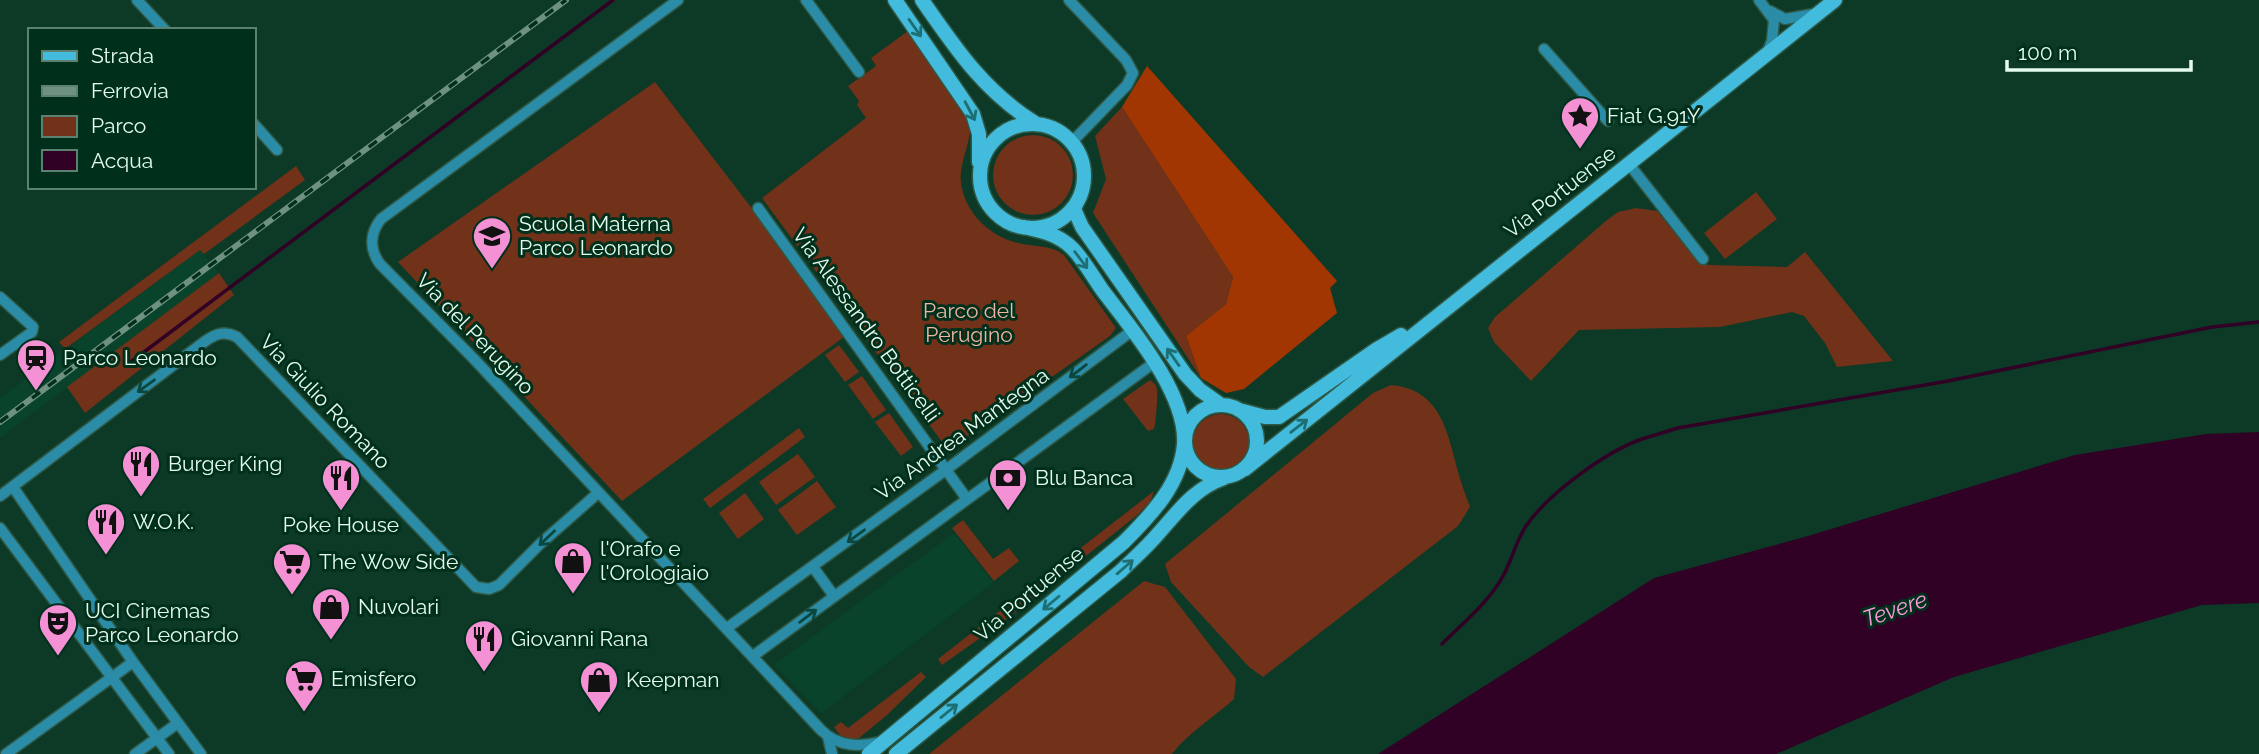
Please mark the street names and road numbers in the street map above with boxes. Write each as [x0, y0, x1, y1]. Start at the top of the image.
street label: Via Portuense [1499, 140, 1621, 243]
street label: Via Alessandro Botticelli [788, 223, 945, 427]
street label: Via del Perugino [411, 268, 540, 399]
street label: Via Giulio Romano [255, 329, 396, 474]
street label: Via Andrea Mantegna [870, 362, 1053, 505]
street label: Via Portuense [969, 541, 1088, 647]

